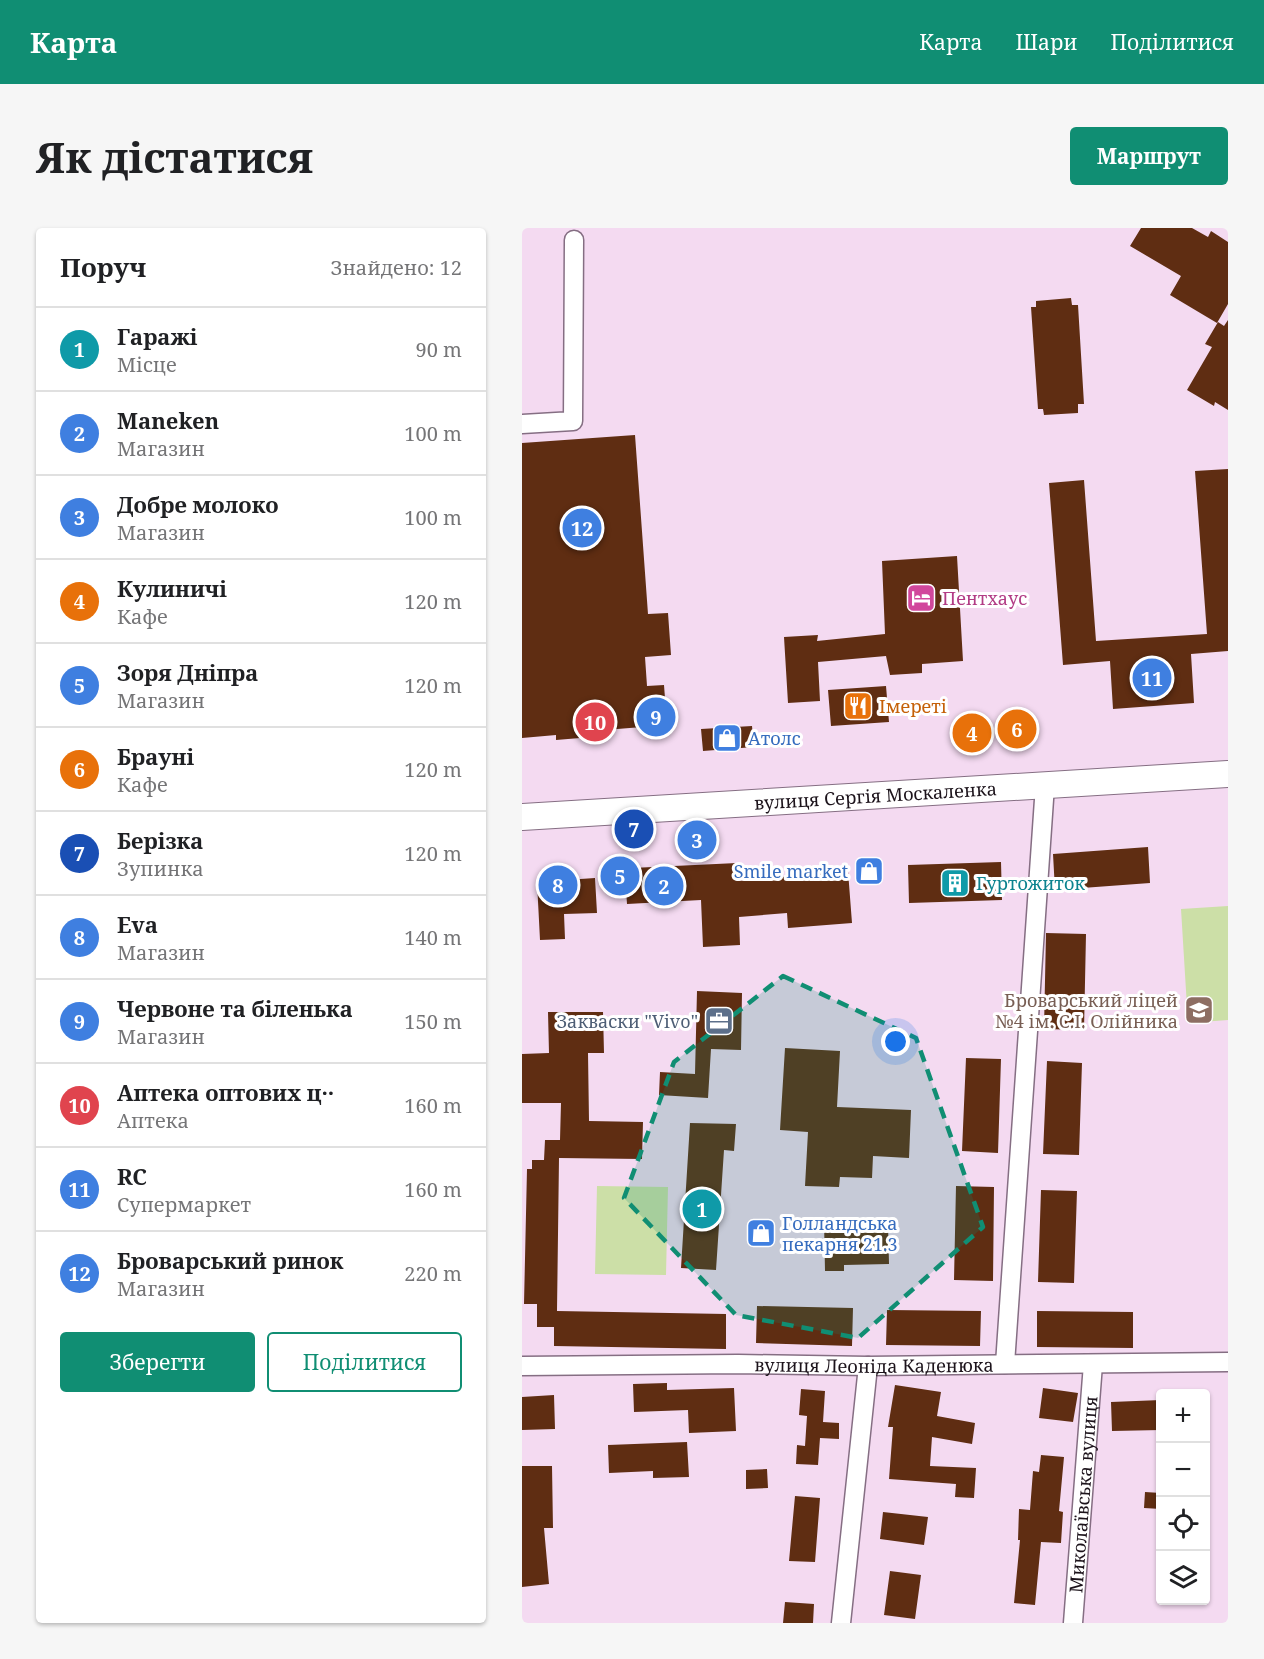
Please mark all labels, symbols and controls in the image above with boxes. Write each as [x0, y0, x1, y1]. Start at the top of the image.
text: Карта [30, 23, 117, 61]
text: Карта [919, 28, 982, 56]
text: Шари [1015, 28, 1077, 56]
text: Поділитися [1110, 28, 1234, 56]
button: Маршрут [1070, 127, 1228, 185]
text: Як дістатися [36, 128, 313, 185]
text: Поруч [60, 249, 146, 285]
text: Знайдено: 12 [331, 254, 462, 281]
text: Гаражі [117, 321, 198, 351]
text: 1 [74, 336, 85, 363]
text: 90 m [416, 336, 462, 363]
text: Місце [117, 351, 177, 378]
text: Maneken [117, 405, 219, 435]
text: 2 [74, 420, 85, 447]
text: 100 m [404, 420, 462, 447]
text: Магазин [117, 435, 205, 462]
text: Добре молоко [117, 489, 279, 519]
text: 3 [74, 504, 85, 531]
text: 100 m [404, 504, 462, 531]
pin: 12 [562, 506, 602, 550]
text: Магазин [117, 519, 205, 546]
text: Кулиничі [117, 573, 227, 603]
hotel icon: Пентхаус [905, 582, 937, 614]
place label: Пентхаус [942, 586, 1027, 610]
text: 4 [74, 588, 85, 615]
text: 120 m [404, 588, 462, 615]
text: Кафе [117, 603, 168, 630]
pin: 11 [1132, 656, 1172, 700]
text: Зоря Дніпра [117, 657, 258, 687]
text: 5 [74, 672, 85, 699]
text: 120 m [404, 672, 462, 699]
text: Магазин [117, 687, 205, 714]
restaurant icon: Імереті [842, 690, 874, 722]
pin: 9 [636, 694, 676, 740]
place label: Імереті [879, 694, 947, 718]
pin: 10 [576, 700, 614, 744]
pin: 6 [998, 706, 1036, 752]
pin: 4 [952, 710, 992, 756]
shop icon: Атолс [711, 722, 743, 754]
place label: Атолс [748, 726, 801, 750]
text: Брауні [117, 741, 194, 771]
text: 6 [74, 756, 85, 783]
text: 120 m [404, 756, 462, 783]
text: Кафе [117, 771, 168, 798]
street label: вулиця Сергія Москаленка [753, 776, 997, 815]
pin: 7 [614, 806, 654, 852]
pin: 3 [678, 818, 717, 862]
text: Берізка [117, 825, 203, 855]
text: 7 [74, 840, 85, 867]
text: 120 m [404, 840, 462, 867]
pin: 5 [600, 854, 640, 898]
text: Зупинка [117, 855, 204, 882]
shop icon: Smile market [853, 855, 885, 887]
place label: Smile market [734, 859, 848, 883]
pin: 8 [538, 862, 578, 908]
pin: 2 [644, 864, 684, 908]
building icon: Гуртожиток [939, 867, 971, 899]
place label: Гуртожиток [976, 871, 1085, 895]
text: Eva [117, 909, 158, 939]
text: 8 [74, 924, 85, 951]
text: 140 m [404, 924, 462, 951]
text: Магазин [117, 939, 205, 966]
place label: Броварський ліцей №4 ім. С.І. Олійника [995, 988, 1178, 1033]
text: Червоне та біленька [117, 993, 353, 1023]
school or university icon: Броварський ліцей №4 ім. С.І. Олійника [1183, 994, 1215, 1026]
office icon: Закваски "Vivo" [703, 1005, 735, 1037]
text: 9 [74, 1008, 85, 1035]
text: 150 m [404, 1008, 462, 1035]
place label: Закваски "Vivo" [556, 1009, 698, 1033]
text: Магазин [117, 1023, 205, 1050]
your location [881, 1027, 910, 1056]
text: Аптека оптових ц‥ [117, 1077, 334, 1107]
text: 10 [68, 1092, 91, 1119]
text: 160 m [404, 1092, 462, 1119]
text: Аптека [117, 1107, 189, 1134]
text: RC [117, 1161, 147, 1191]
text: 11 [68, 1176, 91, 1203]
text: 160 m [404, 1176, 462, 1203]
pin: 1 [682, 1186, 722, 1232]
text: Супермаркет [117, 1191, 251, 1218]
place label: Голландська пекарня 21.3 [782, 1211, 898, 1256]
shop icon: Голландська пекарня 21.3 [745, 1217, 777, 1249]
text: Броварський ринок [117, 1245, 343, 1275]
text: 12 [68, 1260, 91, 1287]
text: 220 m [404, 1260, 462, 1287]
text: Магазин [117, 1275, 205, 1302]
button: Зберегти [60, 1332, 255, 1392]
button: Поділитися [267, 1332, 462, 1392]
street label: вулиця Леоніда Каденюка [754, 1352, 994, 1378]
map controls [1156, 1389, 1210, 1605]
button: + [1156, 1389, 1210, 1443]
street label: Миколаївська вулиця [1063, 1395, 1103, 1594]
button: − [1156, 1443, 1210, 1497]
button: locate [1156, 1497, 1210, 1551]
button: layers [1156, 1551, 1210, 1605]

